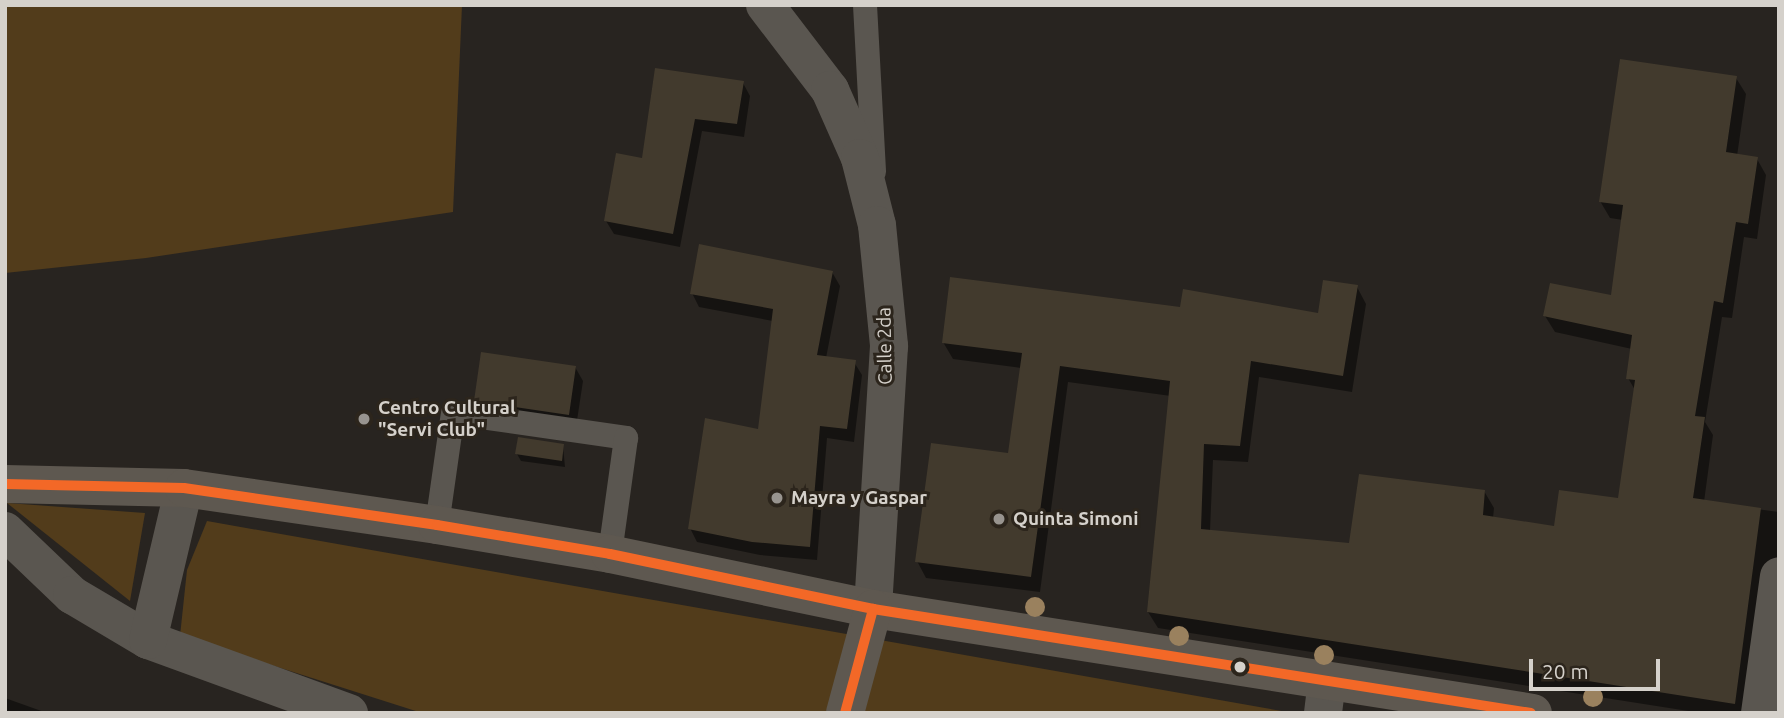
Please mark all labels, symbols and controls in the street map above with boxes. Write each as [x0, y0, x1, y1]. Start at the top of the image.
street label: Calle 2da [873, 307, 897, 385]
place label: Centro Cultural "Servi Club" [378, 397, 516, 441]
marker: Centro Cultural "Servi Club" [356, 411, 372, 427]
place label: Mayra y Gaspar [791, 487, 927, 509]
marker: Mayra y Gaspar [769, 490, 785, 506]
place label: Quinta Simoni [1013, 508, 1138, 530]
marker: Quinta Simoni [991, 511, 1007, 527]
scale bar [1532, 644, 1663, 688]
text: 20 m [1542, 659, 1589, 683]
unlabelled marker [1233, 660, 1247, 674]

